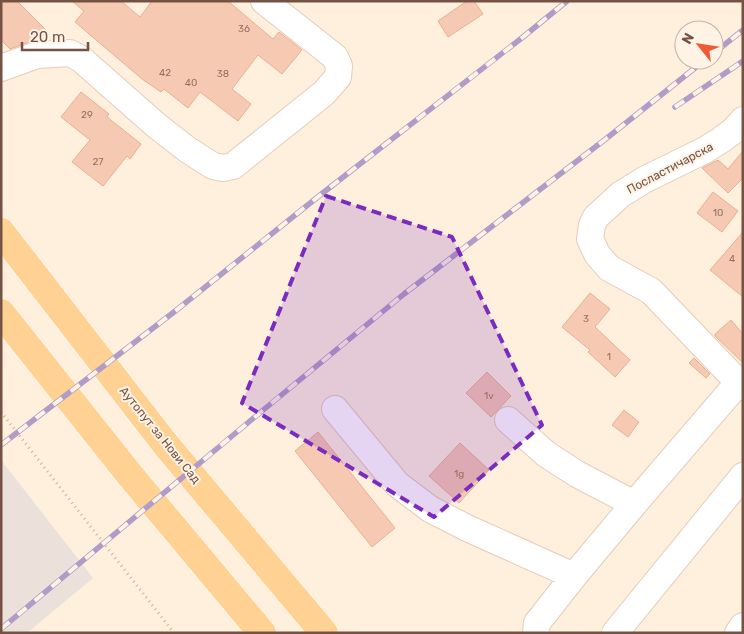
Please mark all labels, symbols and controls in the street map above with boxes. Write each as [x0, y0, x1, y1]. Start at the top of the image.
scale bar [22, 20, 89, 52]
north arrow [674, 20, 724, 70]
house number: 36 [238, 23, 250, 35]
text: 20 m [30, 28, 65, 46]
text: N [678, 30, 698, 47]
house number: 42 [159, 67, 171, 79]
house number: 38 [217, 68, 229, 80]
house number: 40 [185, 77, 197, 89]
house number: 29 [81, 109, 93, 121]
street label: Посластичарска [624, 139, 716, 197]
house number: 27 [93, 156, 104, 168]
house number: 10 [713, 207, 723, 219]
house number: 4 [729, 253, 735, 265]
house number: 3 [583, 313, 589, 325]
house number: 1 [607, 351, 611, 363]
street label: Аутопут за Нови Сад [117, 384, 203, 486]
house number: 1v [484, 390, 494, 402]
house number: 1g [454, 468, 464, 480]

